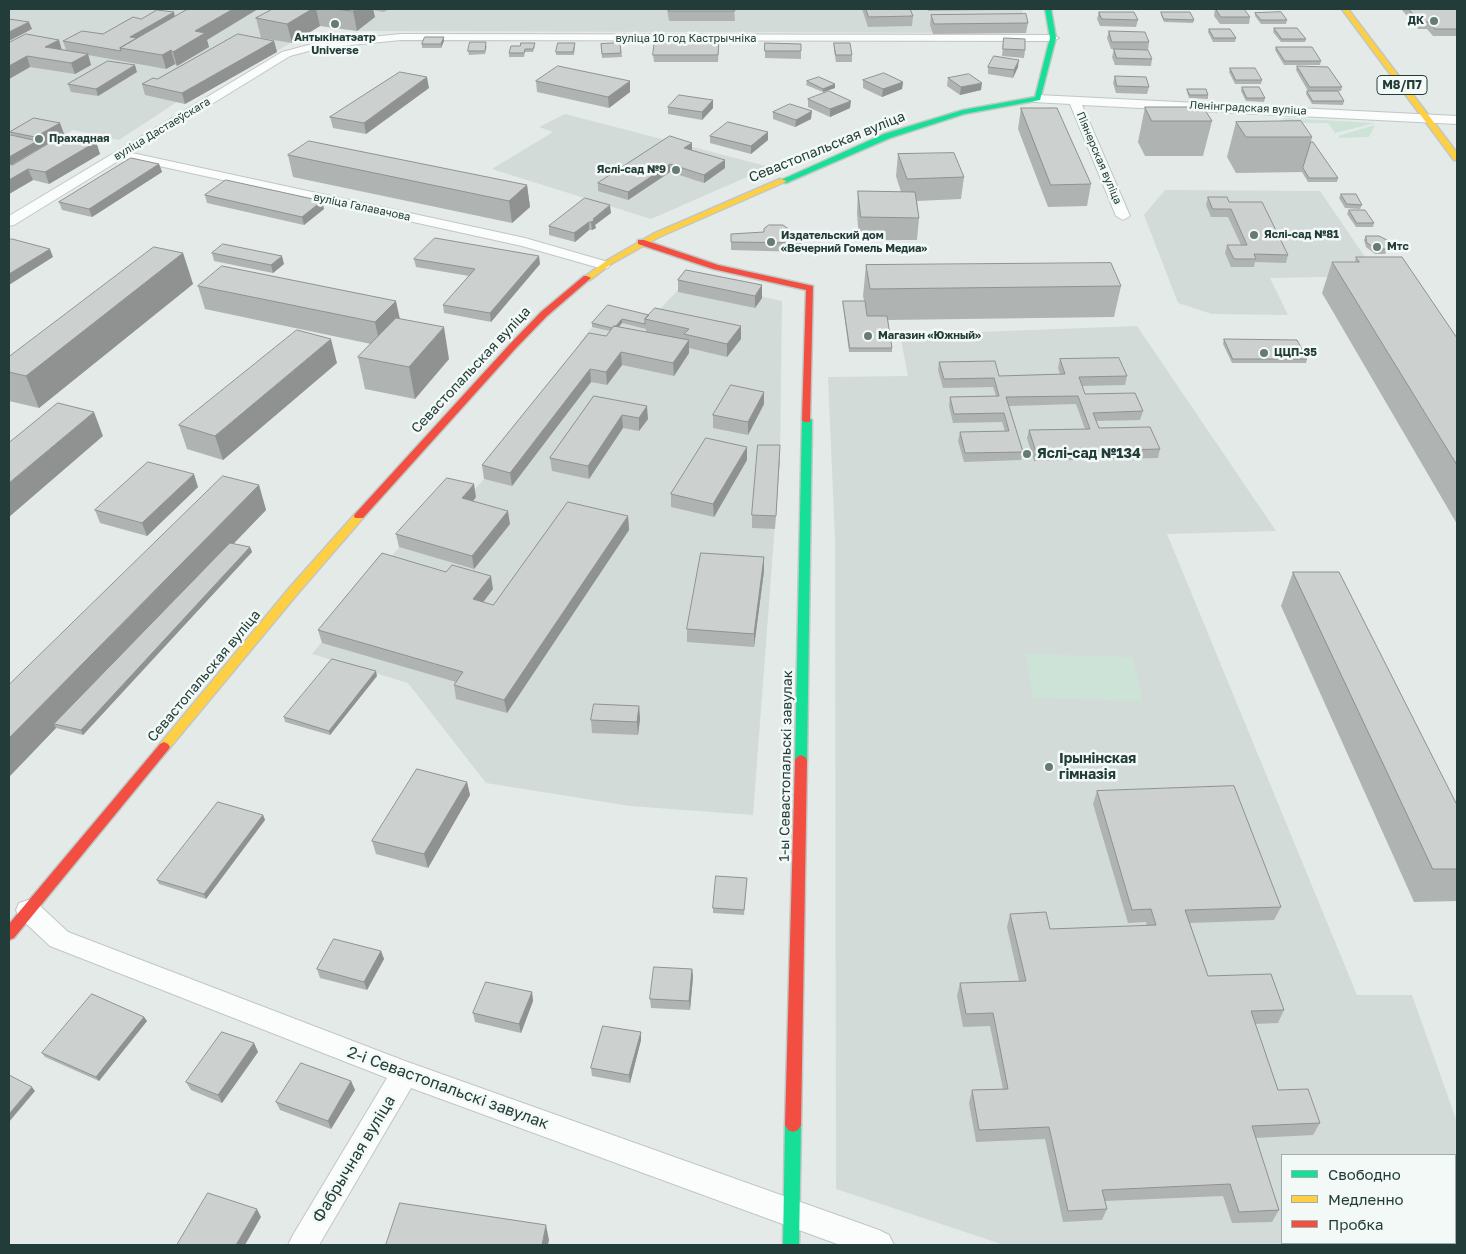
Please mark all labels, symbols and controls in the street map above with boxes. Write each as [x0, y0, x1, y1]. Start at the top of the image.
place label: ДК [1408, 14, 1424, 28]
marker: ДК [1428, 15, 1440, 27]
marker: Антыкінатэатр Universe [329, 18, 341, 30]
place label: Антыкінатэатр Universe [294, 31, 376, 57]
street label: вуліца 10 год Кастрычніка [615, 32, 757, 46]
road number: М8/П7 [1377, 76, 1427, 94]
street label: вуліца Дастаеўскага [111, 95, 213, 163]
street label: Ленінградская вуліца [1189, 98, 1307, 118]
street label: Севастопальская вуліца [746, 108, 908, 186]
street label: Піянерская вуліца [1074, 110, 1124, 206]
place label: Прахадная [49, 132, 109, 146]
marker: Прахадная [33, 133, 45, 145]
place label: Яслі-сад №9 [597, 163, 666, 177]
marker: Яслі-сад №9 [670, 164, 682, 176]
street label: вуліца Галавачова [312, 190, 412, 224]
place label: Яслі-сад №81 [1264, 228, 1339, 242]
place label: Издательский дом «Вечерний Гомель Медиа» [781, 229, 927, 255]
marker: Яслі-сад №81 [1248, 229, 1260, 241]
marker: Издательский дом «Вечерний Гомель Медиа» [765, 236, 777, 248]
place label: Мтс [1387, 240, 1409, 254]
marker: Мтс [1371, 241, 1383, 253]
street label: Севастопальская вуліца [408, 303, 534, 437]
place label: Магазин «Южный» [878, 329, 981, 343]
marker: Магазин «Южный» [862, 330, 874, 342]
place label: ЦЦП-35 [1274, 346, 1317, 360]
marker: ЦЦП-35 [1258, 347, 1270, 359]
place label: Яслі-сад №134 [1037, 446, 1141, 462]
marker: Яслі-сад №134 [1021, 448, 1033, 460]
street label: Севастопальская вуліца [144, 607, 264, 745]
street label: 1-ы Севастопальскі завулак [776, 670, 796, 862]
place label: Ірынінская гімназія [1059, 751, 1136, 784]
marker: Ірынінская гімназія [1043, 761, 1055, 773]
street label: 2-і Севастопальскі завулак [345, 1043, 551, 1133]
street label: Фабрычная вуліца [308, 1092, 400, 1226]
legend [1281, 1154, 1456, 1244]
text: Свободно [1328, 1165, 1401, 1183]
text: Медленно [1328, 1190, 1404, 1208]
text: Пробка [1328, 1215, 1383, 1233]

